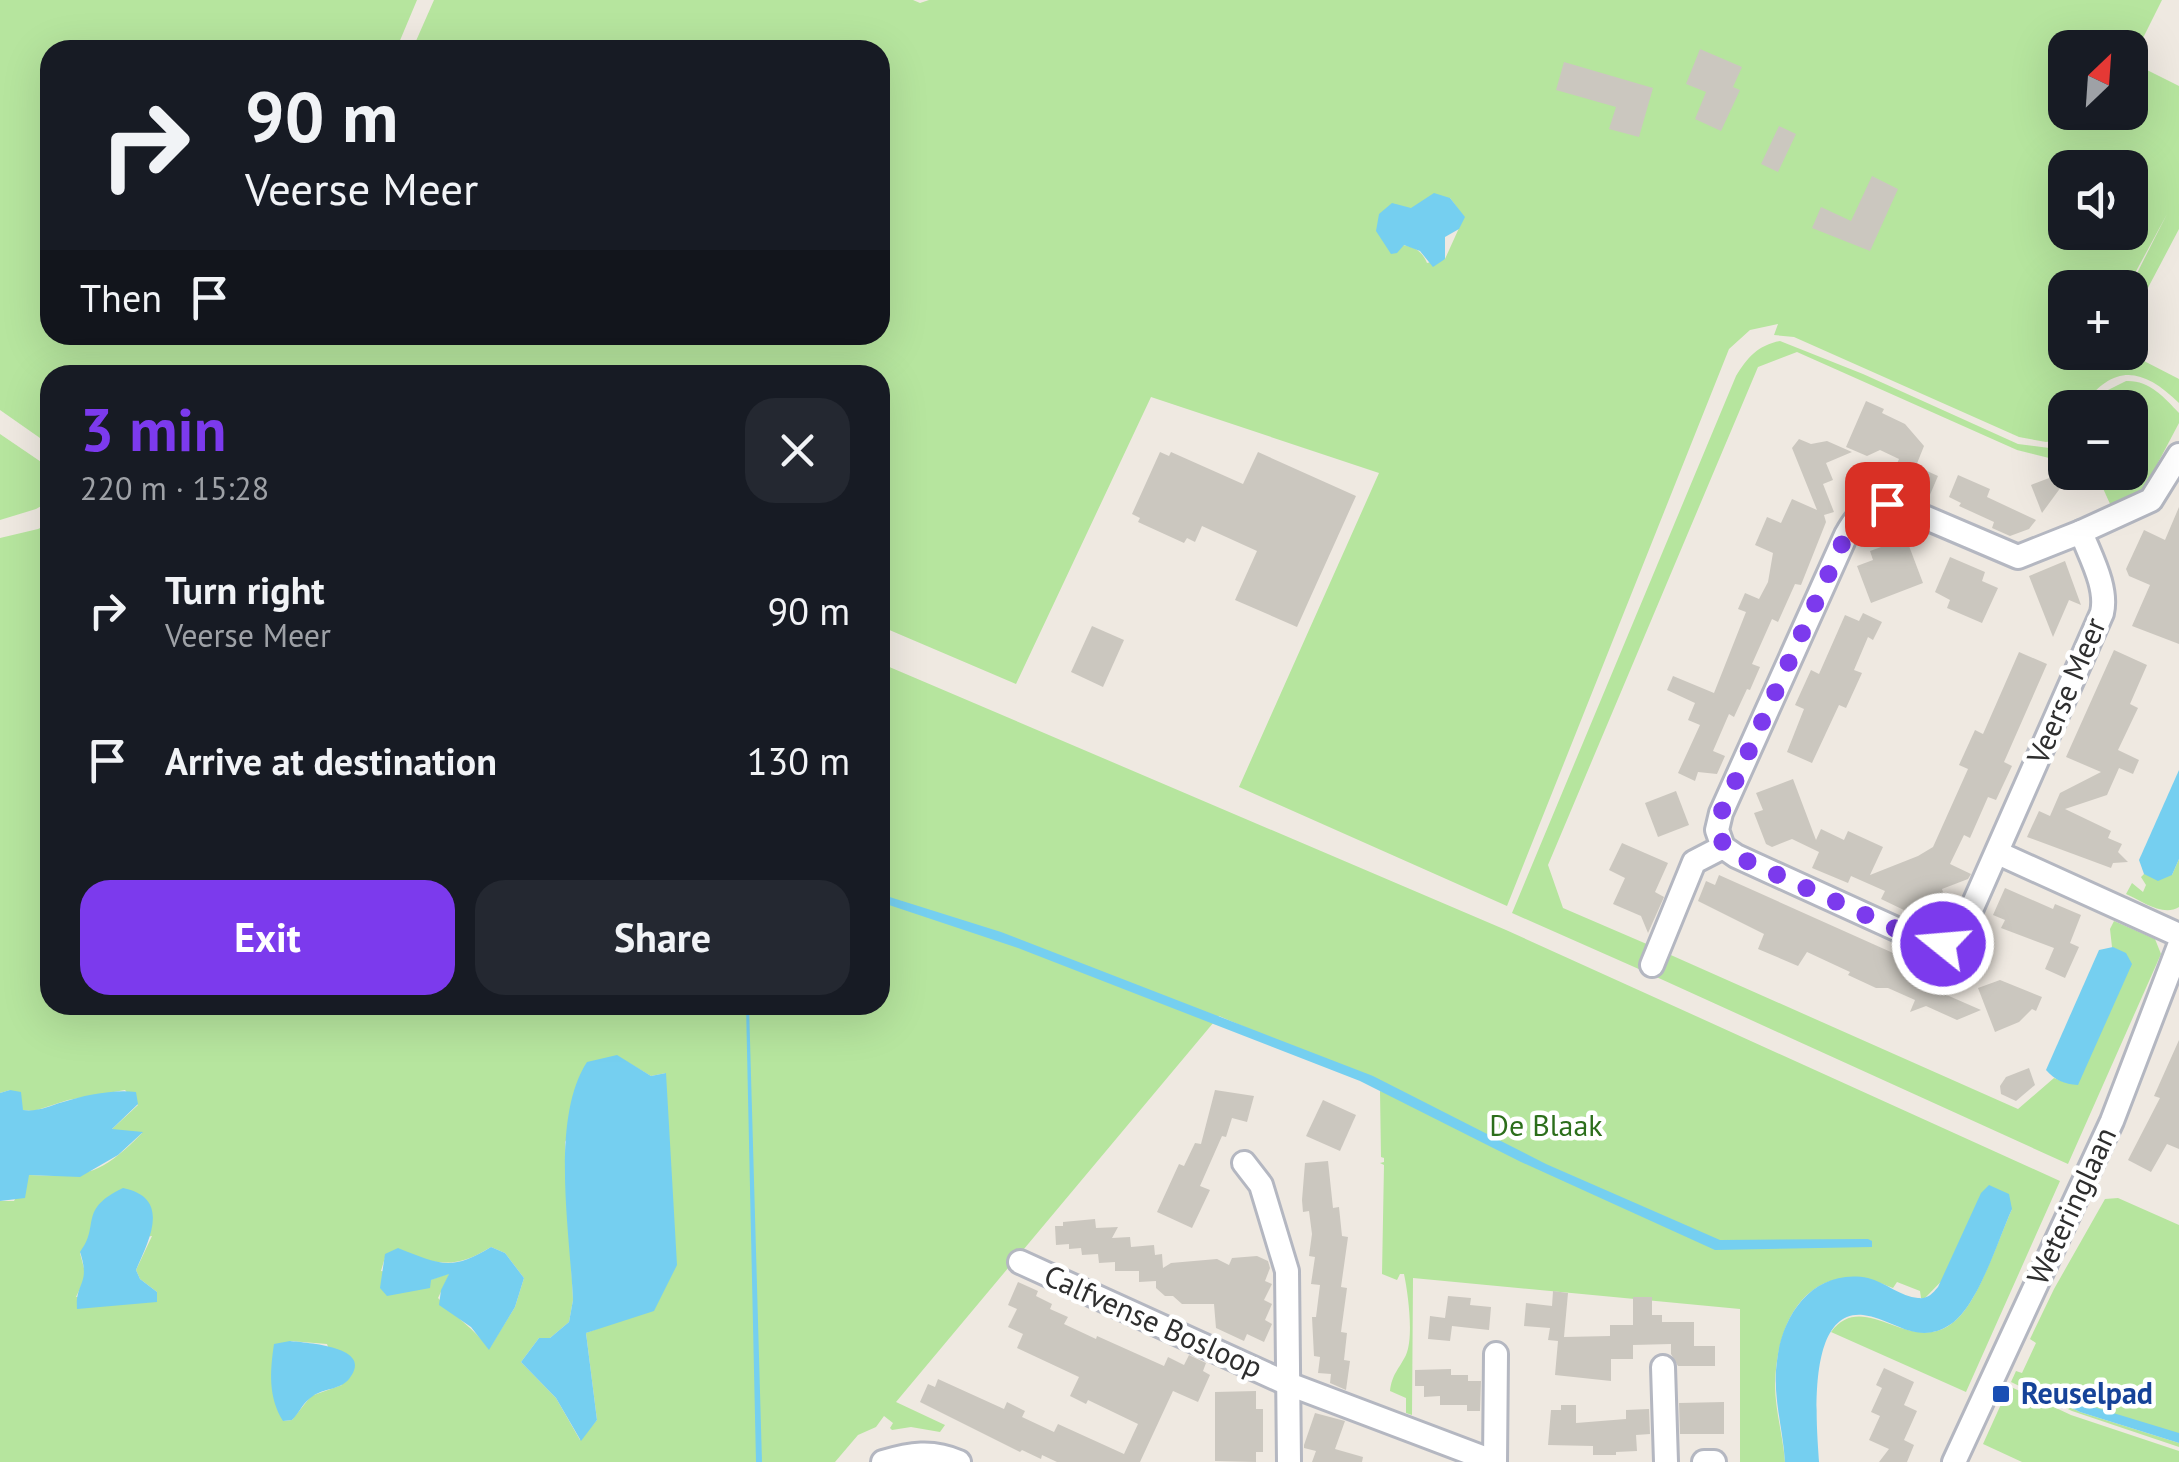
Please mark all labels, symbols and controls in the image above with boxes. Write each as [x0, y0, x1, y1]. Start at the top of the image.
north arrow [2048, 30, 2148, 130]
map controls [2048, 30, 2148, 490]
text: 90 m [245, 71, 398, 161]
icon: right [80, 80, 210, 210]
button: sound [2048, 150, 2148, 250]
text: Veerse Meer [245, 159, 478, 217]
icon: arrive [182, 270, 237, 325]
button: + [2048, 270, 2148, 370]
text: Then [80, 273, 162, 322]
text: 3 min [80, 390, 226, 468]
button: − [2048, 390, 2148, 490]
button: close [745, 398, 850, 503]
pin [1845, 462, 1930, 547]
text: 220 m · 15:28 [80, 467, 269, 509]
icon: arrive [1860, 477, 1915, 532]
text: Turn right [165, 565, 325, 614]
icon: right [80, 583, 135, 638]
text: 90 m [768, 586, 850, 635]
street label: Veerse Meer [2017, 611, 2114, 771]
text: Veerse Meer [165, 614, 331, 656]
icon: arrive [80, 733, 135, 788]
text: Arrive at destination [165, 736, 497, 785]
text: 130 m [747, 736, 850, 785]
button: Exit [80, 880, 455, 995]
button: Share [475, 880, 850, 995]
position arrow [1891, 892, 1995, 996]
park label: De Blaak [1489, 1105, 1603, 1144]
street label: Weteringlaan [2017, 1120, 2124, 1290]
street label: Calfvense Bosloop [1038, 1255, 1269, 1386]
place label: Reuselpad [2021, 1373, 2153, 1412]
marker: Reuselpad [1990, 1383, 2012, 1405]

